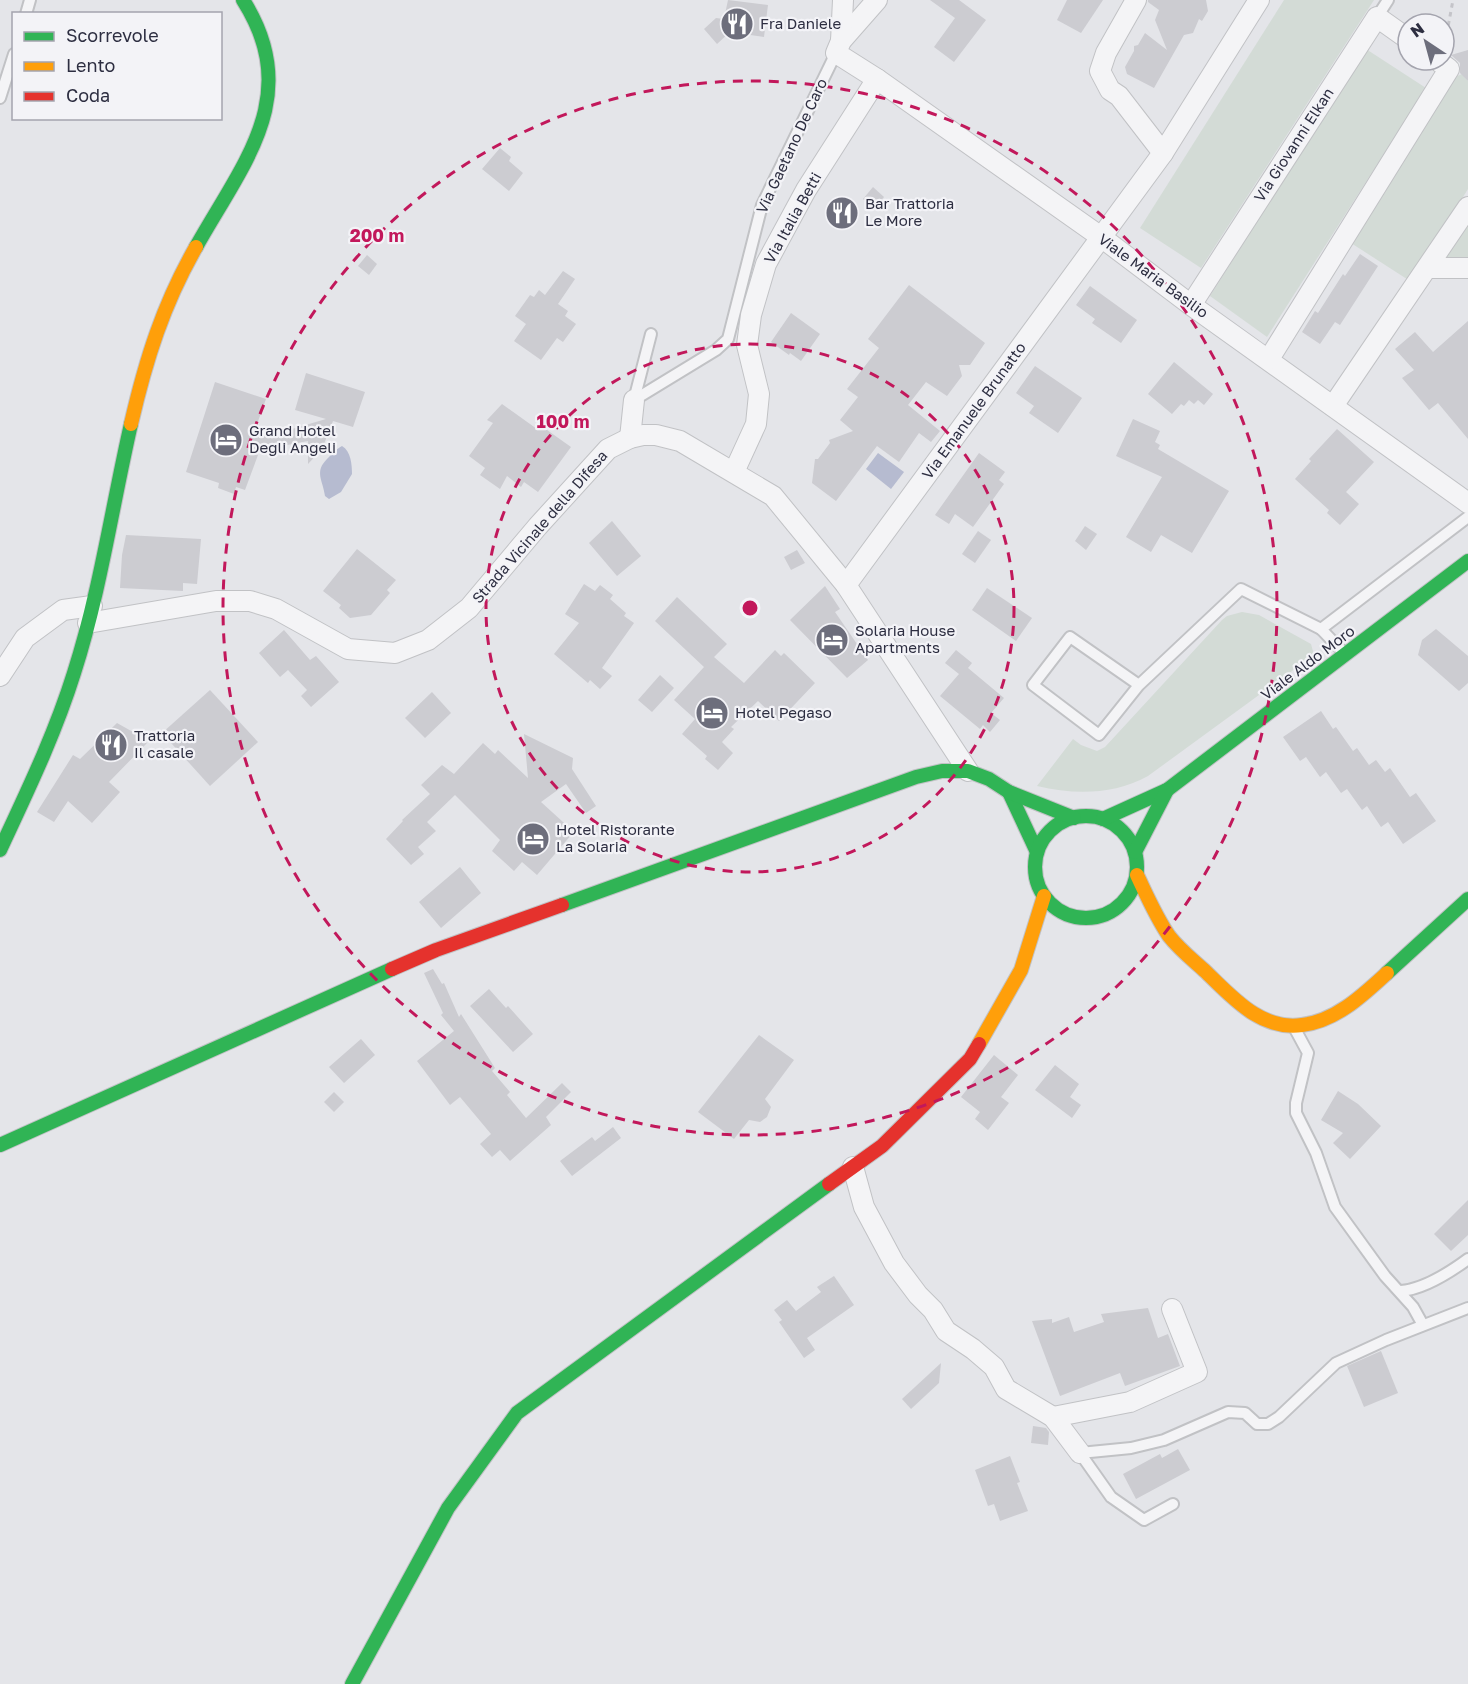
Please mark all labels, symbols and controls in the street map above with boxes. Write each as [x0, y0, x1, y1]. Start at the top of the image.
restaurant icon: Fra Daniele [719, 6, 755, 42]
legend [12, 12, 222, 120]
north arrow [1396, 12, 1456, 72]
place label: Fra Daniele [760, 14, 841, 32]
text: N [1406, 18, 1428, 42]
text: Scorrevole [66, 24, 159, 46]
text: Lento [66, 54, 115, 76]
street label: Via Gaetano De Caro [752, 75, 830, 216]
text: Coda [66, 84, 110, 106]
street label: Via Giovanni Elkan [1250, 84, 1337, 205]
street label: Via Italia Betti [760, 169, 825, 266]
place label: Bar Trattoria Le More [865, 194, 954, 229]
restaurant icon: Bar Trattoria Le More [824, 195, 860, 231]
text: 200 m [350, 224, 404, 246]
street label: Viale Maria Basilio [1095, 229, 1212, 321]
street label: Via Emanuele Brunatto [918, 339, 1029, 482]
text: 100 m [537, 410, 589, 432]
place label: Grand Hotel Degli Angeli [249, 421, 336, 456]
hotel icon: Grand Hotel Degli Angeli [208, 422, 244, 458]
street label: Strada Vicinale della Difesa [468, 446, 611, 606]
centre of rings [740, 598, 760, 618]
place label: Solaria House Apartments [855, 621, 955, 656]
street label: Viale Aldo Moro [1257, 621, 1358, 703]
hotel icon: Solaria House Apartments [814, 622, 850, 658]
hotel icon: Hotel Pegaso [694, 695, 730, 731]
place label: Hotel Pegaso [735, 703, 832, 721]
place label: Trattoria Il casale [134, 726, 195, 761]
restaurant icon: Trattoria Il casale [93, 727, 129, 763]
place label: Hotel Ristorante La Solaria [556, 820, 675, 855]
hotel icon: Hotel Ristorante La Solaria [515, 821, 551, 857]

